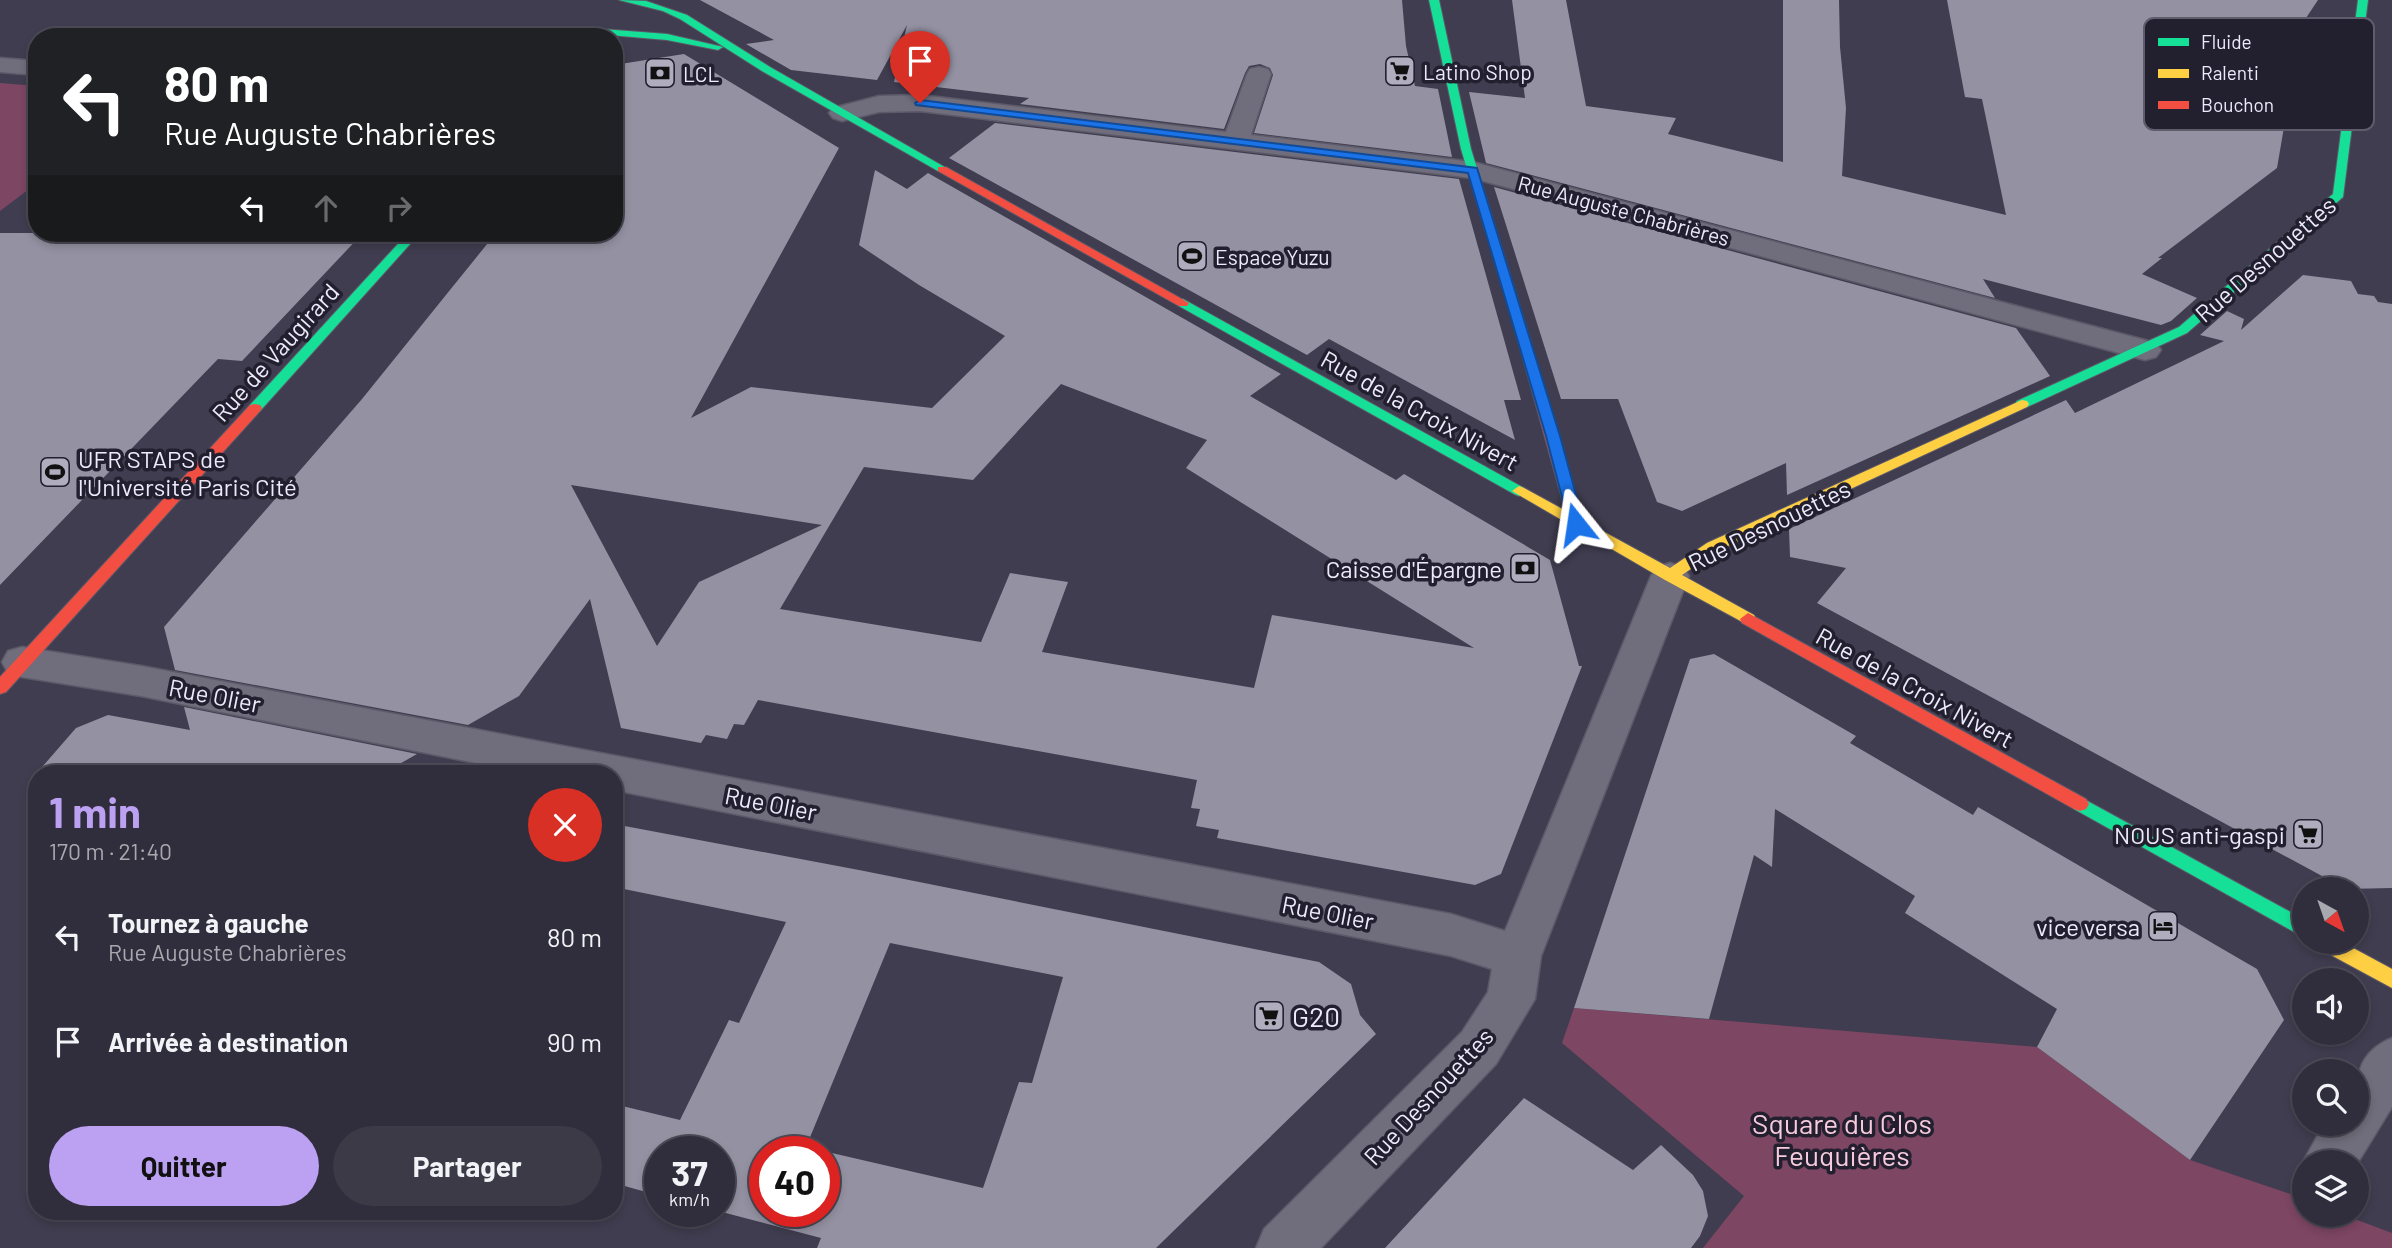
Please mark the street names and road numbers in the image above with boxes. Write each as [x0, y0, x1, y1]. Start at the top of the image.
street label: Rue Auguste Chabrières [1516, 170, 1732, 250]
street label: Rue Desnouettes [2189, 190, 2341, 328]
street label: Rue de Vaugirard [205, 277, 345, 427]
street label: Rue de la Croix Nivert [1316, 344, 1524, 476]
street label: Rue Desnouettes [1683, 473, 1855, 577]
street label: Rue de la Croix Nivert [1811, 621, 2019, 753]
street label: Rue Olier [166, 672, 264, 718]
street label: Rue Olier [722, 780, 820, 826]
street label: Rue Olier [1279, 889, 1377, 935]
street label: Rue Desnouettes [1357, 1022, 1499, 1170]

